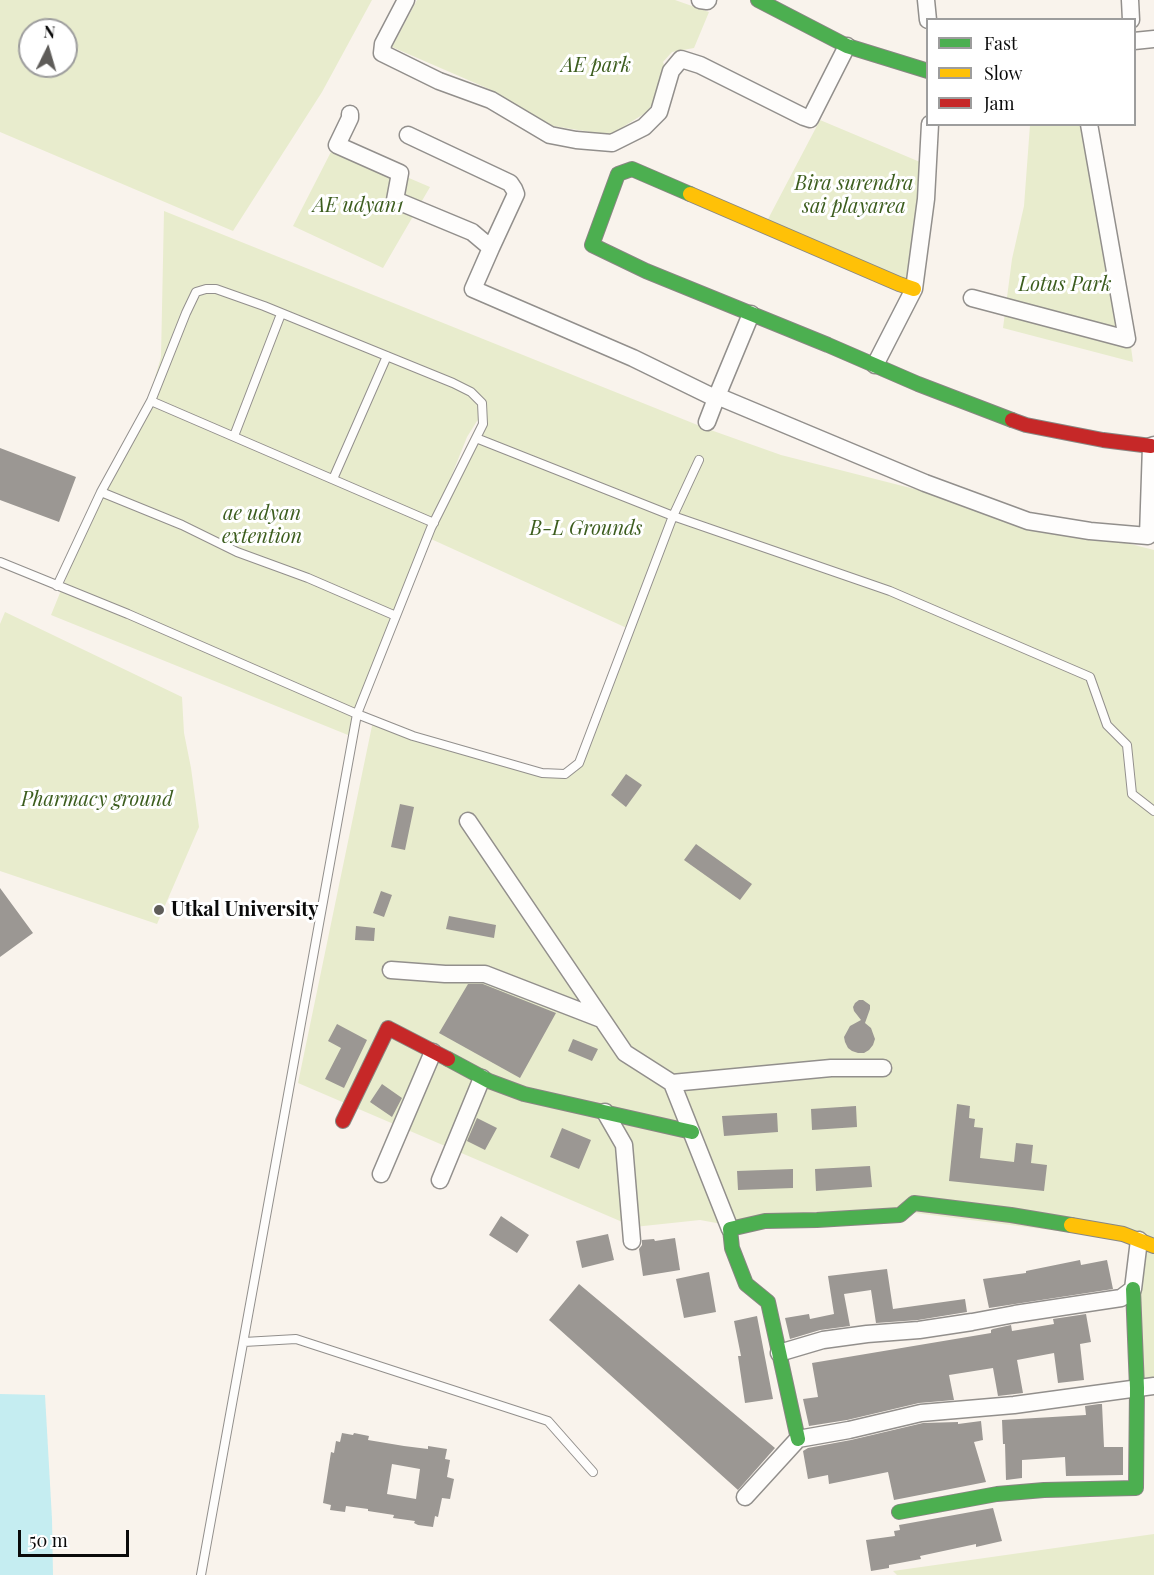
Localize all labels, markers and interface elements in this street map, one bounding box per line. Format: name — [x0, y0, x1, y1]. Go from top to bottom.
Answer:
north arrow — [18, 18, 78, 78]
legend — [926, 18, 1136, 126]
text: N — [43, 21, 56, 43]
text: Fast — [984, 31, 1017, 55]
park label: AE park — [561, 54, 631, 78]
text: Slow — [984, 61, 1022, 85]
text: Jam — [984, 91, 1014, 115]
park label: Bira surendra sai playarea — [795, 172, 913, 219]
park label: AE udyan1 — [313, 194, 403, 218]
park label: Lotus Park — [1018, 273, 1112, 297]
park label: ae udyan extention — [222, 502, 302, 549]
park label: B-L Grounds — [530, 517, 642, 541]
park label: Pharmacy ground — [21, 788, 173, 812]
place label: Utkal University — [171, 898, 319, 922]
marker: Utkal University — [152, 903, 166, 917]
scale bar — [21, 1518, 132, 1556]
text: 50 m — [29, 1528, 68, 1552]

